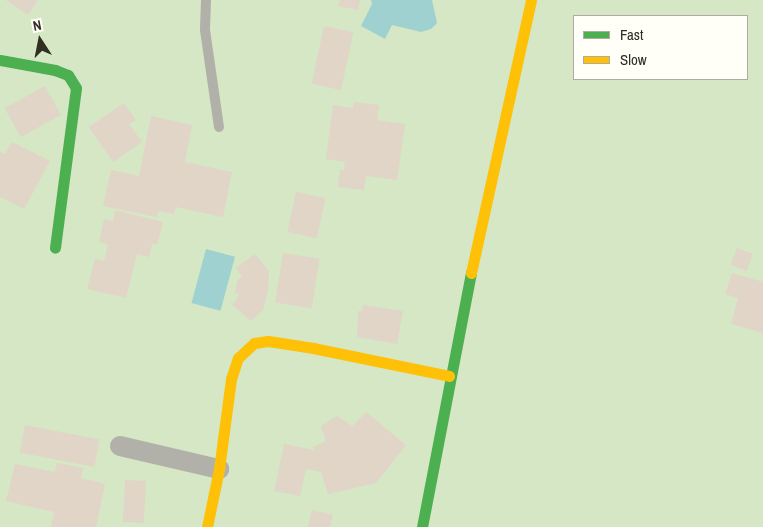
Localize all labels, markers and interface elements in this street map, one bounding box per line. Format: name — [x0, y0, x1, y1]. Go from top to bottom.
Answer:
north arrow — [15, 15, 65, 65]
legend — [573, 15, 748, 80]
text: N — [31, 16, 43, 35]
text: Fast — [620, 24, 643, 45]
text: Slow — [620, 49, 647, 70]

